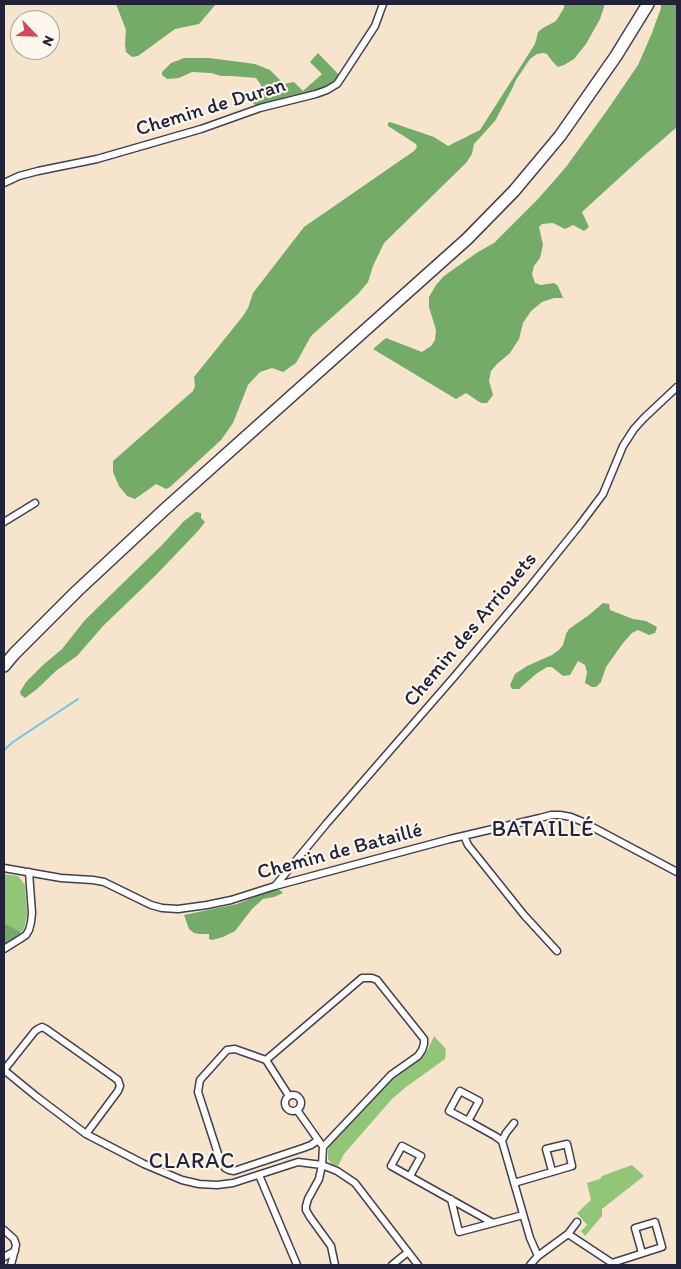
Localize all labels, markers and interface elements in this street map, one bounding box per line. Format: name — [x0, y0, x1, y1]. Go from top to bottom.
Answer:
north arrow — [10, 10, 60, 60]
text: N — [39, 33, 58, 49]
street label: Chemin de Duran — [133, 73, 289, 143]
street label: Chemin des Arriouets — [399, 548, 543, 712]
district label: BATAILLÉ — [489, 817, 597, 843]
street label: Chemin de Bataillé — [255, 818, 425, 886]
district label: CLARAC — [148, 1149, 236, 1175]

